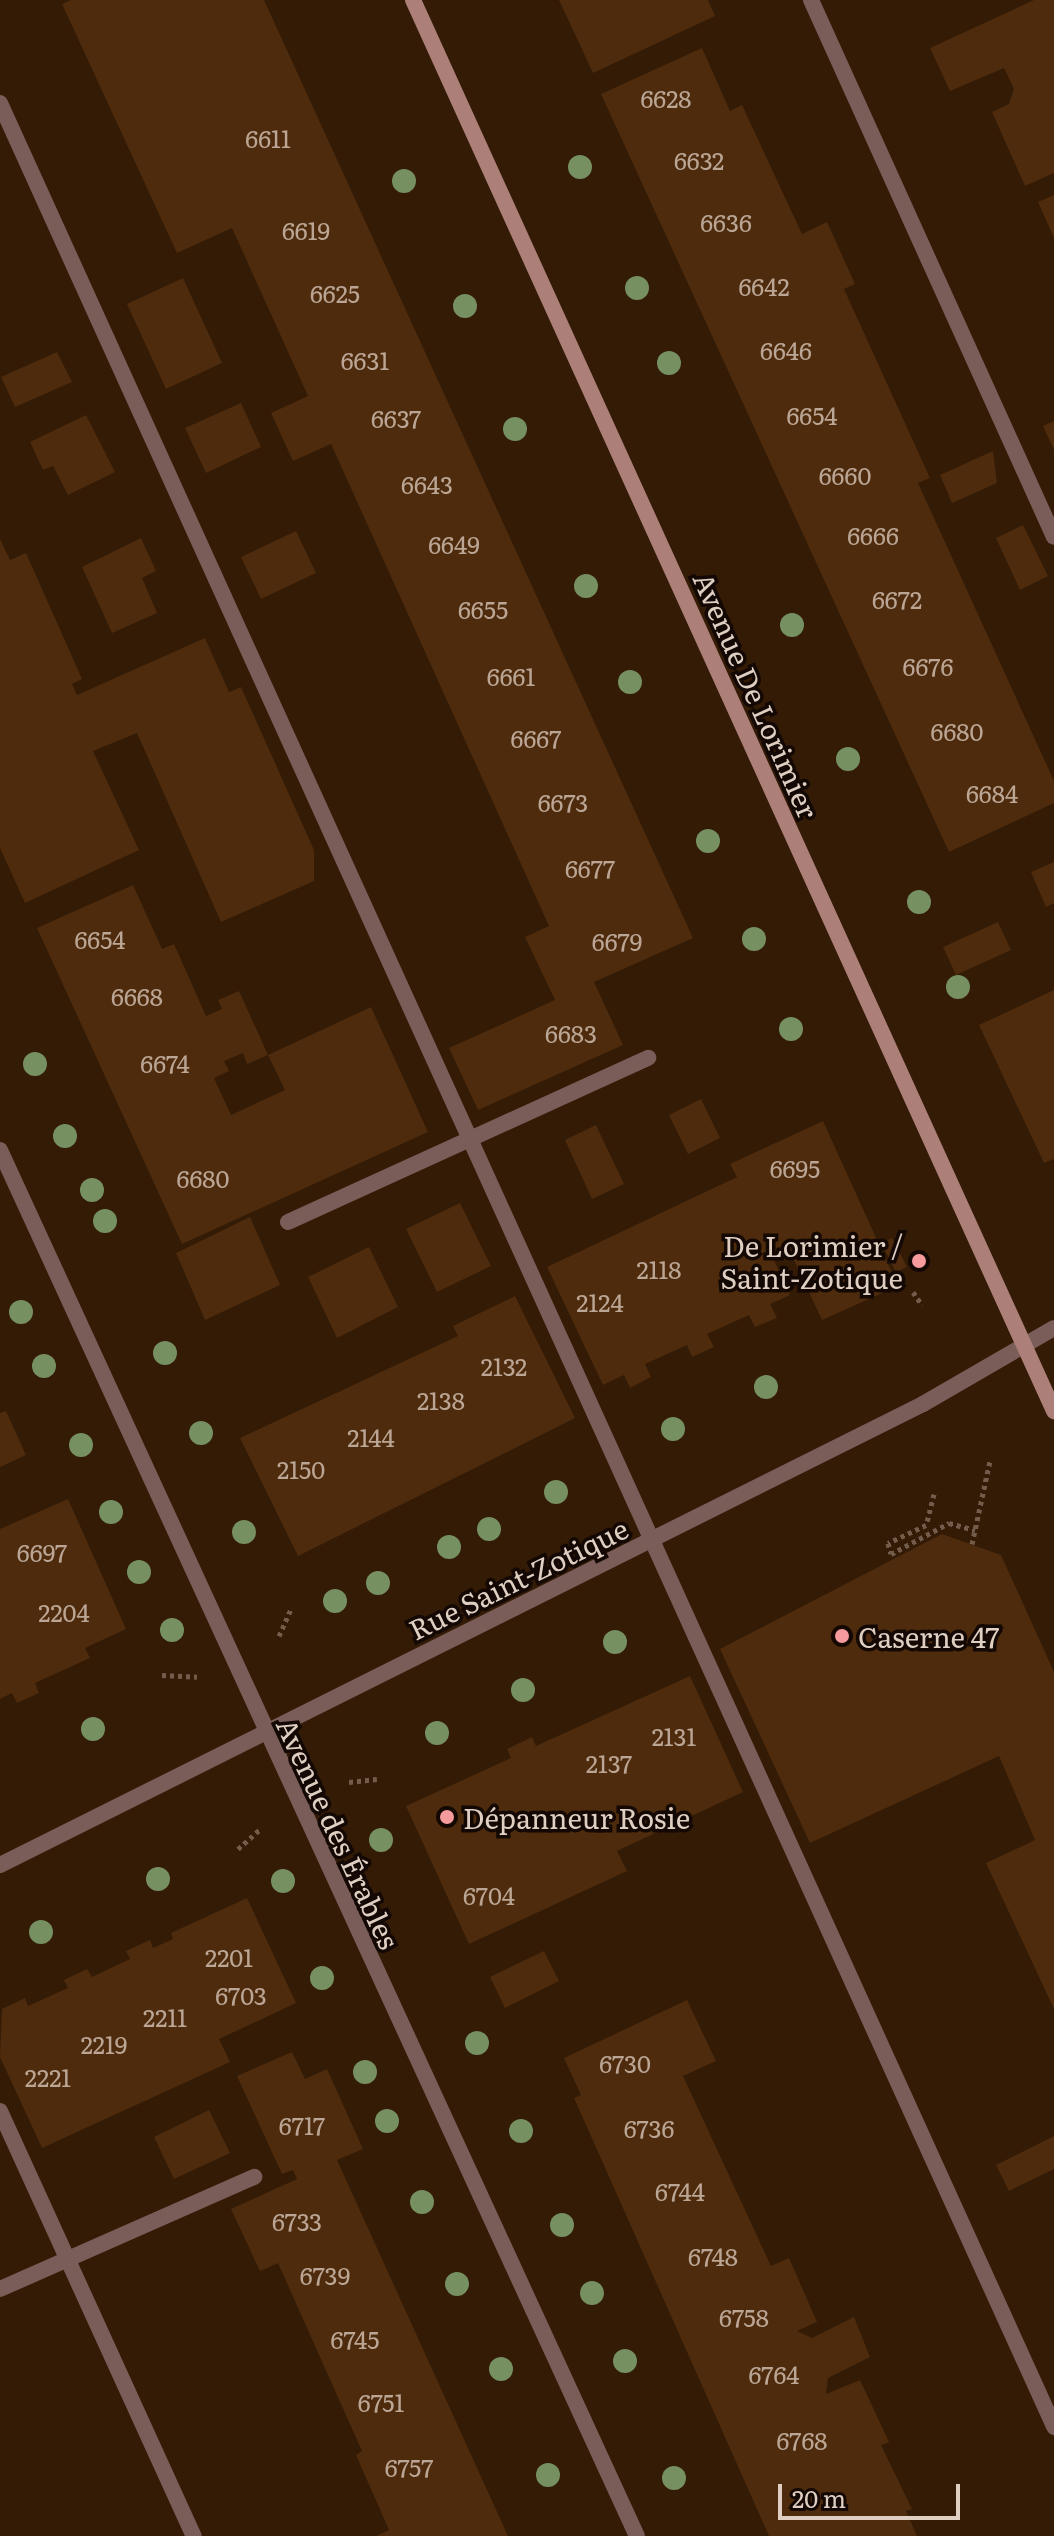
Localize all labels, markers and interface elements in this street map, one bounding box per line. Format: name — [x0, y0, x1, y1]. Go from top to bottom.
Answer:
house number: 6628 — [640, 84, 692, 112]
house number: 6611 — [245, 124, 291, 152]
house number: 6632 — [674, 146, 724, 174]
house number: 6636 — [700, 208, 752, 236]
house number: 6619 — [282, 216, 330, 244]
house number: 6642 — [738, 272, 790, 300]
house number: 6625 — [310, 279, 360, 307]
house number: 6646 — [760, 336, 812, 364]
house number: 6631 — [341, 346, 389, 374]
house number: 6654 — [786, 401, 838, 429]
house number: 6637 — [371, 404, 421, 432]
house number: 6660 — [819, 461, 871, 489]
house number: 6643 — [401, 470, 453, 498]
house number: 6666 — [847, 521, 899, 549]
house number: 6649 — [428, 530, 480, 558]
street label: Avenue De Lorimier — [688, 567, 826, 823]
house number: 6672 — [872, 585, 922, 613]
house number: 6655 — [458, 595, 508, 623]
house number: 6676 — [903, 652, 953, 680]
house number: 6661 — [487, 662, 535, 690]
house number: 6680 — [931, 717, 983, 745]
house number: 6667 — [511, 724, 561, 752]
house number: 6684 — [966, 779, 1018, 807]
house number: 6673 — [538, 788, 588, 816]
house number: 6677 — [565, 854, 615, 882]
house number: 6654 — [74, 925, 126, 953]
house number: 6679 — [592, 927, 642, 955]
house number: 6668 — [111, 982, 163, 1010]
house number: 6683 — [545, 1019, 597, 1047]
house number: 6674 — [140, 1049, 190, 1077]
house number: 6695 — [770, 1154, 820, 1182]
house number: 6680 — [177, 1164, 229, 1192]
place label: De Lorimier / Saint-Zotique — [720, 1228, 903, 1294]
marker: De Lorimier / Saint-Zotique — [910, 1252, 928, 1270]
house number: 2118 — [637, 1255, 681, 1283]
house number: 2124 — [576, 1288, 624, 1316]
house number: 2132 — [481, 1352, 527, 1380]
house number: 2138 — [417, 1386, 465, 1414]
house number: 2144 — [347, 1423, 395, 1451]
house number: 2150 — [277, 1455, 325, 1483]
street label: Rue Saint-Zotique — [403, 1510, 633, 1646]
house number: 6697 — [17, 1538, 67, 1566]
house number: 2204 — [38, 1598, 90, 1626]
place label: Caserne 47 — [858, 1619, 999, 1653]
marker: Caserne 47 — [833, 1627, 851, 1645]
street label: Avenue des Érables — [271, 1712, 407, 1954]
house number: 2131 — [652, 1722, 696, 1750]
house number: 2137 — [586, 1749, 632, 1777]
place label: Dépanneur Rosie — [463, 1800, 690, 1834]
marker: Dépanneur Rosie — [438, 1808, 456, 1826]
house number: 6704 — [463, 1881, 515, 1909]
house number: 2201 — [205, 1943, 253, 1971]
house number: 6703 — [215, 1981, 267, 2009]
house number: 2211 — [143, 2003, 187, 2031]
house number: 2219 — [81, 2030, 127, 2058]
house number: 6730 — [599, 2049, 651, 2077]
house number: 2221 — [25, 2063, 71, 2091]
house number: 6717 — [279, 2111, 325, 2139]
house number: 6736 — [624, 2114, 674, 2142]
house number: 6744 — [655, 2177, 705, 2205]
house number: 6733 — [272, 2207, 322, 2235]
house number: 6748 — [688, 2242, 738, 2270]
house number: 6739 — [300, 2261, 350, 2289]
house number: 6758 — [719, 2303, 769, 2331]
house number: 6745 — [331, 2325, 379, 2353]
house number: 6764 — [748, 2360, 800, 2388]
house number: 6751 — [358, 2388, 404, 2416]
house number: 6768 — [776, 2426, 828, 2454]
house number: 6757 — [385, 2453, 433, 2481]
scale bar — [782, 2468, 964, 2518]
text: 20 m — [792, 2480, 846, 2515]

